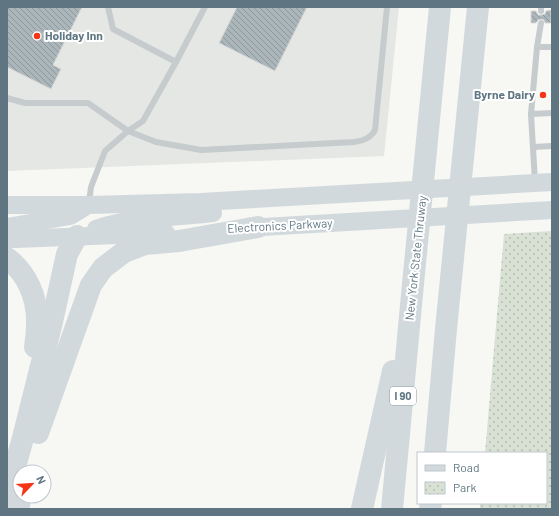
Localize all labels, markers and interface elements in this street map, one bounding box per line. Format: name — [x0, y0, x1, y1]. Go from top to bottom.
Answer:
place label: Holiday Inn — [45, 28, 103, 42]
marker: Holiday Inn — [32, 31, 42, 41]
place label: Byrne Dairy — [474, 87, 535, 101]
marker: Byrne Dairy — [538, 90, 548, 100]
street label: New York State Thruway — [401, 194, 429, 321]
street label: Electronics Parkway — [227, 215, 333, 235]
road number: I 90 — [390, 387, 416, 405]
legend — [417, 452, 547, 504]
text: Road — [453, 460, 480, 474]
north arrow — [12, 464, 52, 504]
text: N — [34, 473, 49, 486]
text: Park — [453, 480, 477, 494]

